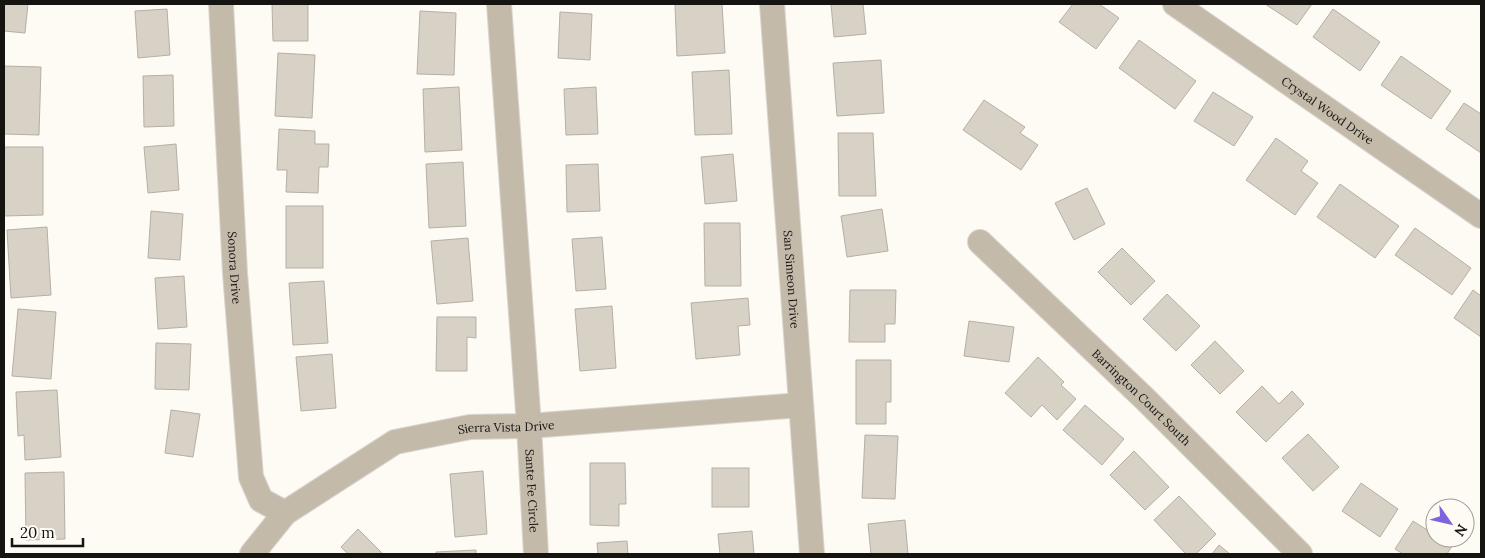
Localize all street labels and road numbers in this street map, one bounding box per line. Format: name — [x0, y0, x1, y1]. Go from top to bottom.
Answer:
street label: Crystal Wood Drive — [1279, 73, 1377, 147]
street label: San Simeon Drive — [781, 230, 803, 329]
street label: Sonora Drive — [225, 231, 245, 305]
street label: Barrington Court South — [1089, 345, 1194, 448]
street label: Sierra Vista Drive — [456, 417, 555, 437]
street label: Sante Fe Circle — [523, 449, 542, 534]

